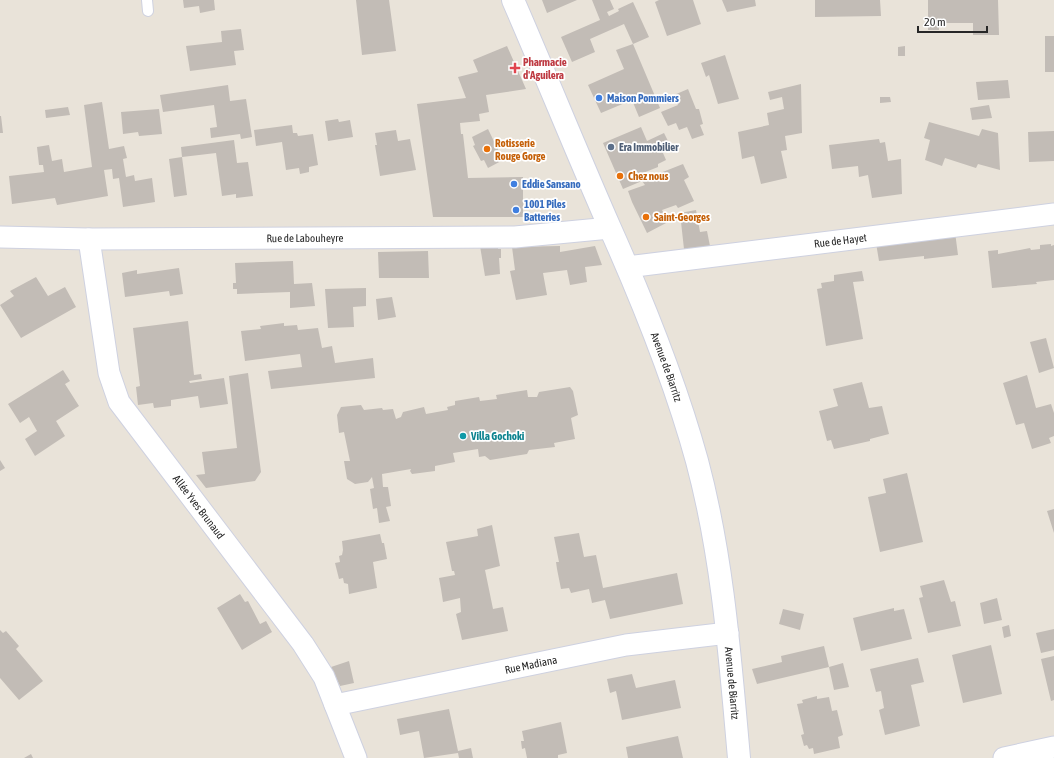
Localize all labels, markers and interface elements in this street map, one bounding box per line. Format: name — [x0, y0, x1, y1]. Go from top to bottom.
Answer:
scale bar — [918, 8, 987, 34]
text: 20 m — [924, 15, 946, 29]
place label: Pharmacie d'Aguilera — [523, 56, 567, 81]
marker: Pharmacie d'Aguilera — [510, 63, 520, 73]
place label: Maison Pommiers — [607, 92, 679, 104]
marker: Maison Pommiers — [594, 93, 604, 103]
place label: Rotisserie Rouge Gorge — [495, 137, 545, 162]
place label: Era Immobilier — [619, 141, 679, 153]
marker: Era Immobilier — [606, 142, 616, 152]
marker: Rotisserie Rouge Gorge — [482, 144, 492, 154]
place label: Chez nous — [628, 170, 669, 182]
marker: Chez nous — [615, 171, 625, 181]
place label: Eddie Sansano — [522, 178, 581, 190]
marker: Eddie Sansano — [509, 179, 519, 189]
place label: 1001 Piles Batteries — [524, 198, 566, 223]
marker: 1001 Piles Batteries — [511, 205, 521, 215]
place label: Saint-Georges — [654, 211, 710, 223]
marker: Saint-Georges — [641, 212, 651, 222]
street label: Rue de Hayet — [813, 231, 868, 250]
street label: Rue de Labouheyre — [266, 232, 344, 244]
street label: Avenue de Biarritz — [649, 331, 685, 403]
place label: Villa Gochoki — [470, 430, 525, 442]
marker: Villa Gochoki — [458, 431, 468, 441]
street label: Allée Yves Brunaud — [171, 473, 227, 541]
street label: Avenue de Biarritz — [723, 646, 742, 720]
street label: Rue Madiana — [504, 653, 558, 676]

